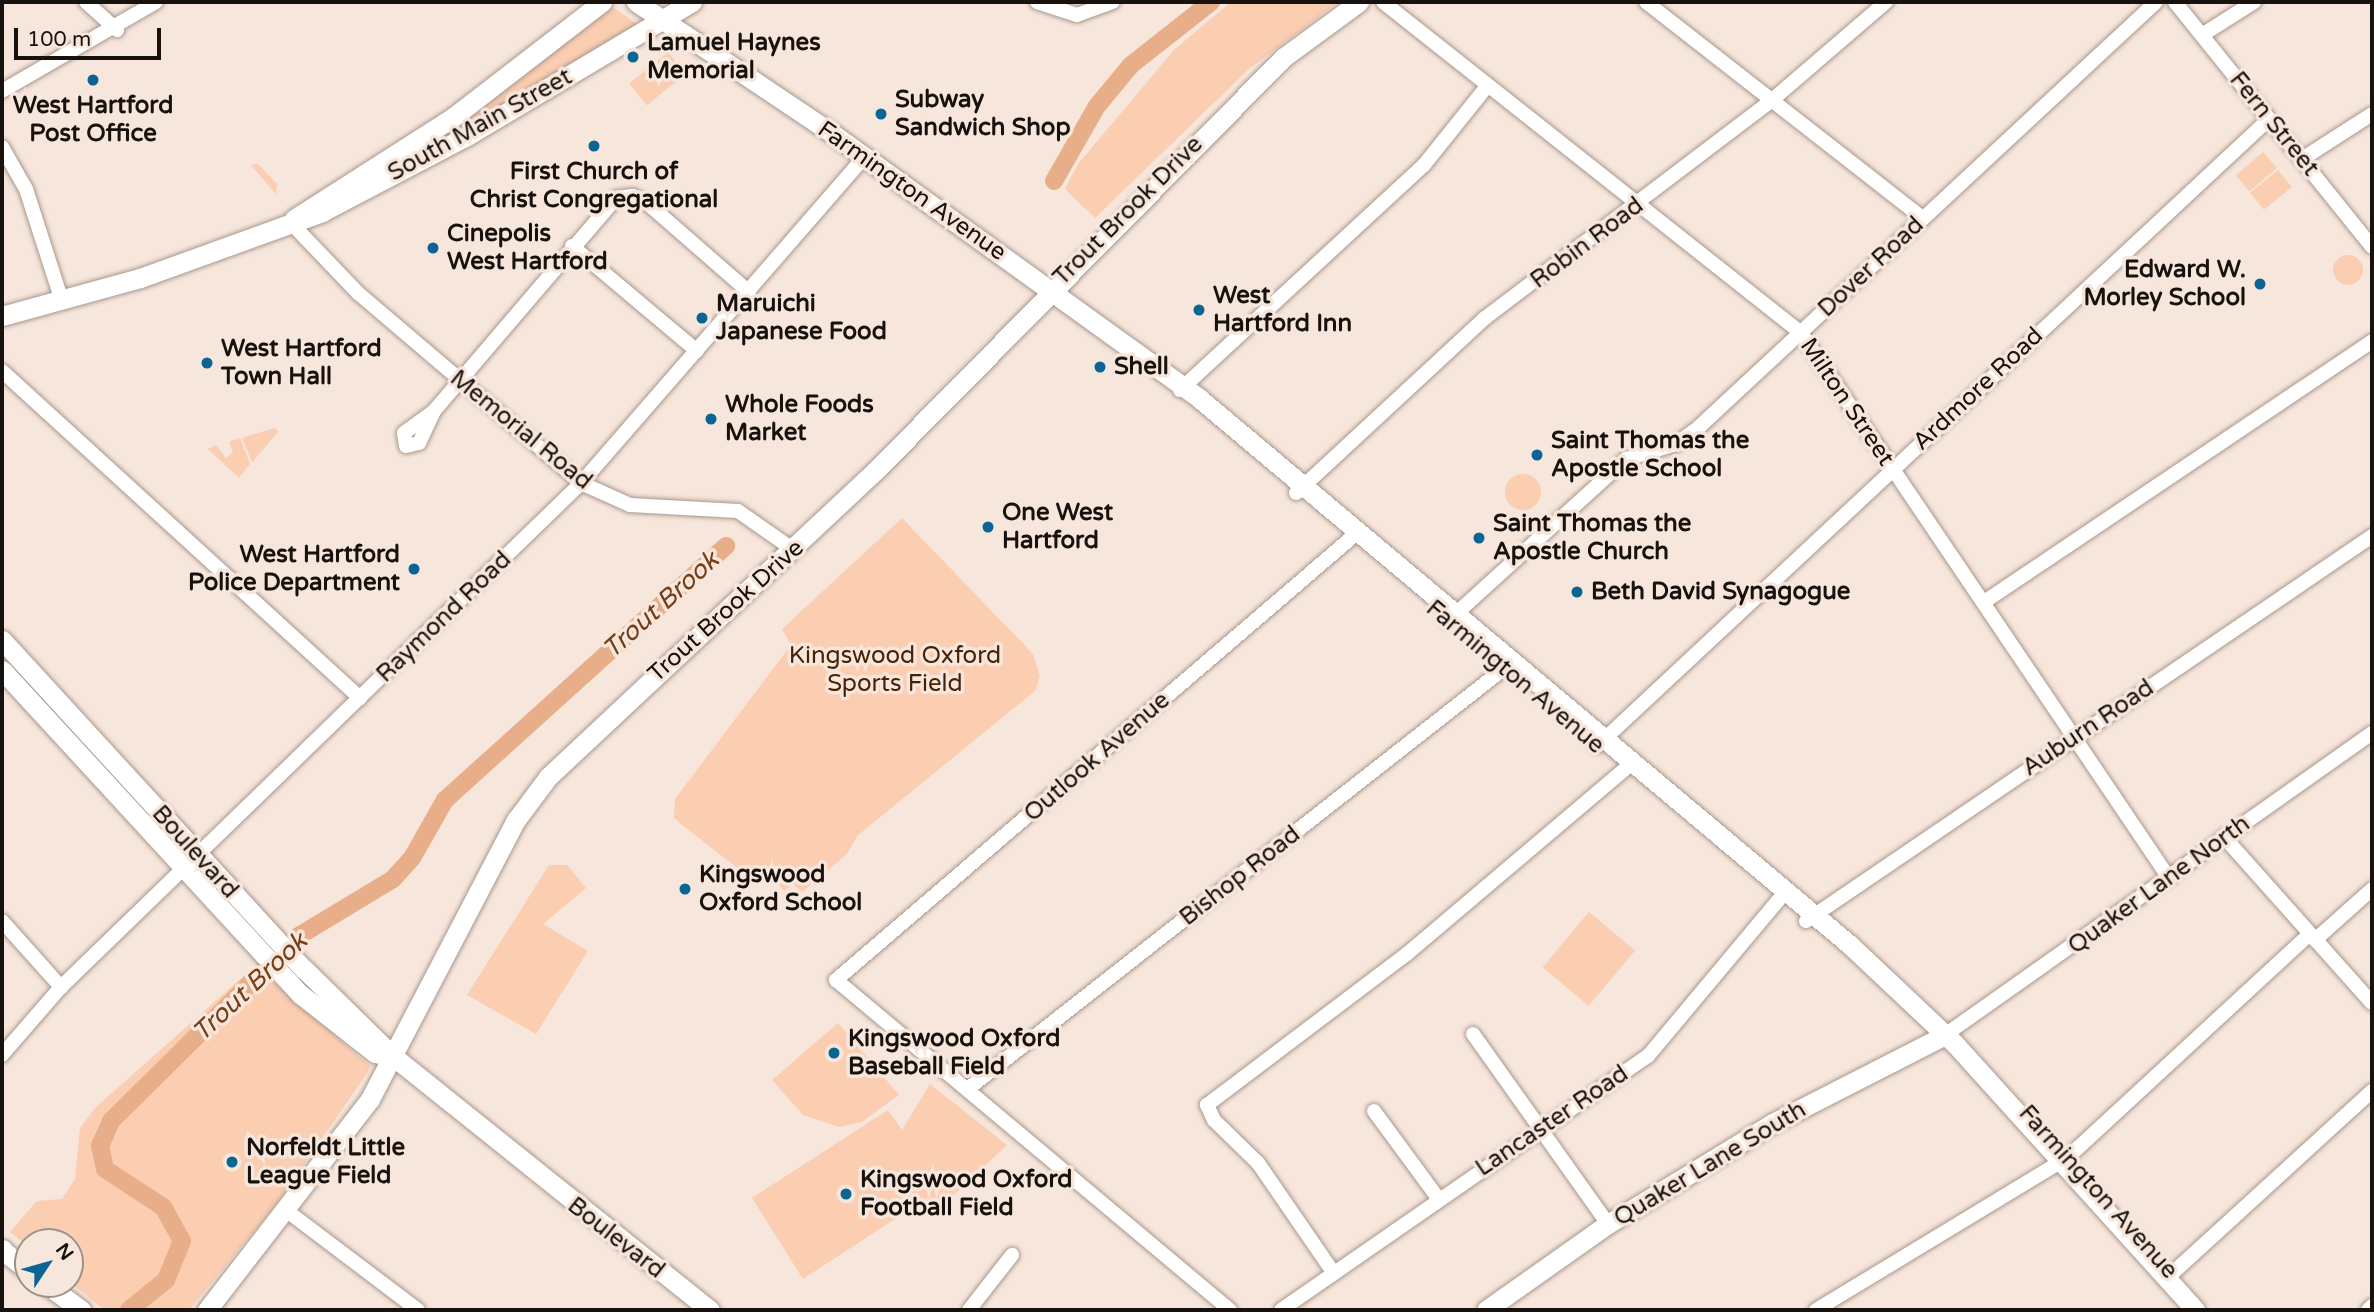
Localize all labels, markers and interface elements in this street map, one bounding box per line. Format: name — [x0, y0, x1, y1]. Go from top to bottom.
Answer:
scale bar — [18, 14, 164, 58]
text: 100 m — [27, 27, 91, 52]
place label: Lamuel Haynes Memorial — [647, 29, 821, 85]
marker: Lamuel Haynes Memorial — [625, 49, 641, 65]
street label: South Main Street — [383, 62, 577, 188]
street label: Fern Street — [2223, 66, 2325, 182]
marker: West Hartford Post Office — [85, 72, 101, 88]
place label: Subway Sandwich Shop — [895, 86, 1071, 142]
place label: West Hartford Post Office — [13, 92, 173, 148]
marker: Subway Sandwich Shop — [873, 106, 889, 122]
street label: Farmington Avenue — [812, 115, 1012, 267]
street label: Trout Brook Drive — [1047, 130, 1209, 292]
marker: First Church of Christ Congregational — [586, 138, 602, 154]
place label: First Church of Christ Congregational — [470, 158, 718, 214]
street label: Robin Road — [1525, 191, 1649, 295]
street label: Dover Road — [1812, 211, 1930, 323]
place label: Cinepolis West Hartford — [447, 220, 608, 276]
marker: Cinepolis West Hartford — [425, 240, 441, 256]
place label: Edward W. Morley School — [2083, 256, 2246, 312]
marker: Edward W. Morley School — [2252, 276, 2268, 292]
place label: West Hartford Inn — [1213, 282, 1352, 338]
place label: Maruichi Japanese Food — [716, 290, 887, 346]
marker: West Hartford Inn — [1191, 302, 1207, 318]
marker: Maruichi Japanese Food — [694, 310, 710, 326]
street label: Ardmore Road — [1907, 321, 2049, 457]
street label: Milton Street — [1794, 333, 1900, 471]
place label: West Hartford Town Hall — [221, 335, 382, 391]
place label: Shell — [1114, 353, 1169, 381]
marker: West Hartford Town Hall — [199, 355, 215, 371]
marker: Shell — [1092, 359, 1108, 375]
street label: Memorial Road — [444, 364, 598, 496]
place label: Whole Foods Market — [725, 391, 874, 447]
marker: Whole Foods Market — [703, 411, 719, 427]
place label: Saint Thomas the Apostle School — [1551, 427, 1749, 483]
marker: Saint Thomas the Apostle School — [1529, 447, 1545, 463]
place label: One West Hartford — [1002, 499, 1113, 555]
place label: Saint Thomas the Apostle Church — [1493, 510, 1691, 566]
marker: One West Hartford — [980, 519, 996, 535]
marker: Saint Thomas the Apostle Church — [1471, 530, 1487, 546]
street label: Trout Brook Drive — [642, 534, 810, 688]
place label: West Hartford Police Department — [188, 541, 400, 597]
street label: Raymond Road — [371, 545, 517, 689]
water label: Trout Brook — [597, 545, 725, 665]
marker: West Hartford Police Department — [406, 561, 422, 577]
place label: Beth David Synagogue — [1591, 578, 1850, 606]
marker: Beth David Synagogue — [1569, 584, 1585, 600]
street label: Farmington Avenue — [1420, 594, 1610, 760]
park label: Kingswood Oxford Sports Field — [789, 642, 1001, 698]
street label: Auburn Road — [2017, 673, 2159, 783]
street label: Outlook Avenue — [1018, 686, 1176, 828]
street label: Boulevard — [146, 800, 244, 904]
street label: Quaker Lane North — [2063, 809, 2255, 961]
street label: Bishop Road — [1174, 820, 1306, 932]
place label: Kingswood Oxford School — [699, 861, 862, 917]
marker: Kingswood Oxford School — [677, 881, 693, 897]
water label: Trout Brook — [186, 926, 314, 1048]
place label: Kingswood Oxford Baseball Field — [848, 1025, 1060, 1081]
marker: Kingswood Oxford Baseball Field — [826, 1045, 842, 1061]
street label: Lancaster Road — [1470, 1059, 1634, 1183]
street label: Quaker Lane South — [1609, 1095, 1811, 1233]
street label: Farmington Avenue — [2013, 1099, 2183, 1285]
place label: Norfeldt Little League Field — [246, 1134, 405, 1190]
marker: Norfeldt Little League Field — [224, 1154, 240, 1170]
place label: Kingswood Oxford Football Field — [860, 1166, 1072, 1222]
marker: Kingswood Oxford Football Field — [838, 1186, 854, 1202]
street label: Boulevard — [562, 1191, 670, 1285]
north arrow — [14, 1228, 84, 1298]
text: N — [51, 1239, 78, 1264]

